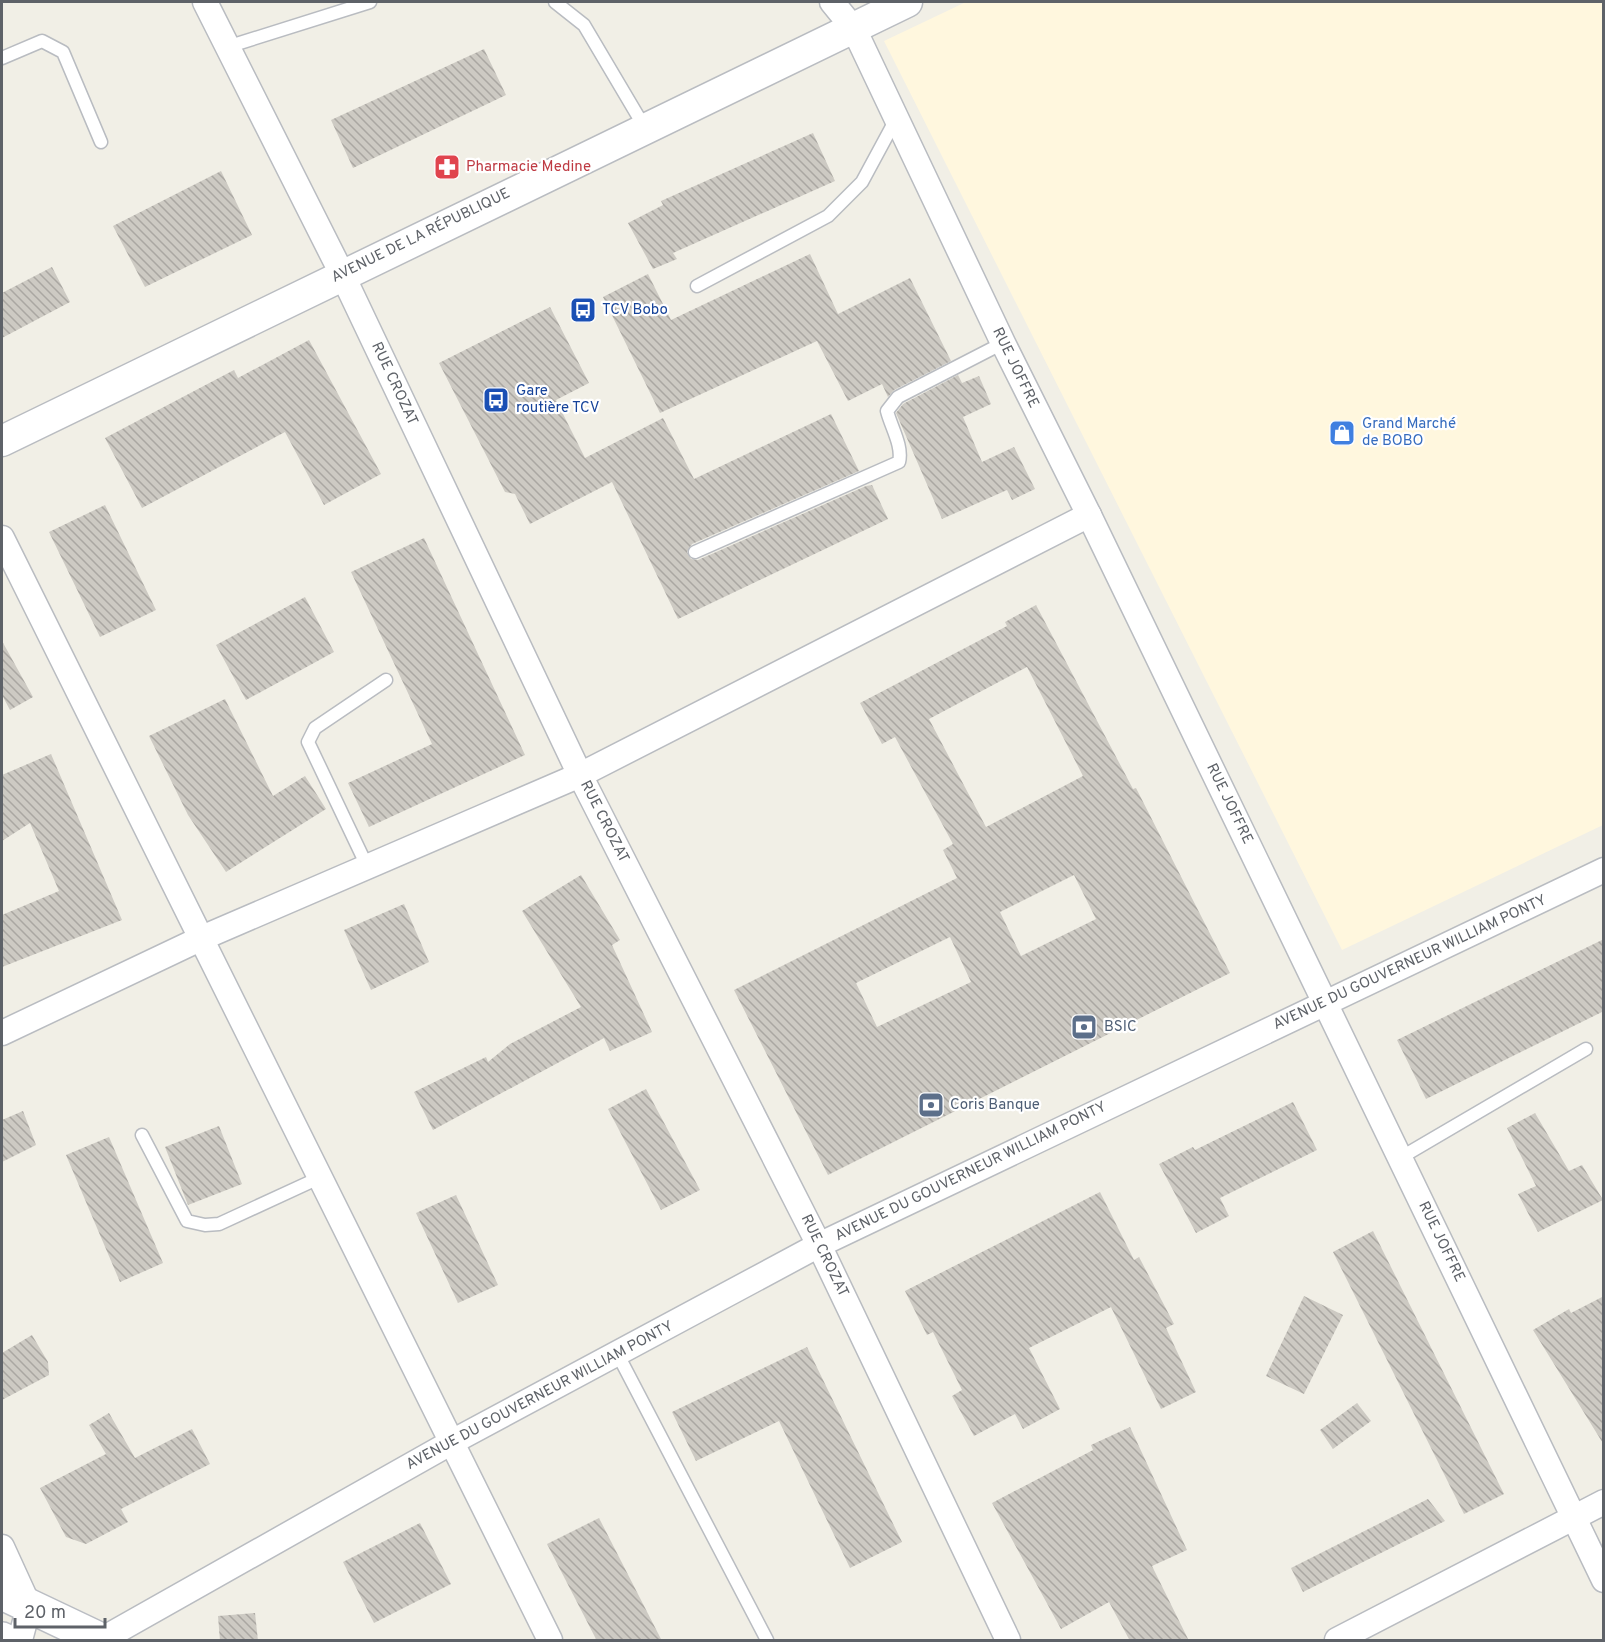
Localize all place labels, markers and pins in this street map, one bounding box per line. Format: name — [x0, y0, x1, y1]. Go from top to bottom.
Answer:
pharmacy icon: Pharmacie Medine — [432, 152, 462, 182]
place label: Pharmacie Medine — [466, 158, 591, 177]
bus stop icon: TCV Bobo — [568, 295, 598, 325]
place label: TCV Bobo — [602, 301, 668, 320]
place label: Gare routière TCV — [516, 382, 600, 418]
bus stop icon: Gare routière TCV — [481, 385, 511, 415]
place label: Grand Marché de BOBO — [1362, 415, 1456, 451]
shop icon: Grand Marché de BOBO — [1327, 418, 1357, 448]
bank icon: BSIC — [1069, 1012, 1099, 1042]
place label: BSIC — [1104, 1018, 1137, 1037]
bank icon: Coris Banque — [916, 1090, 946, 1120]
place label: Coris Banque — [950, 1096, 1040, 1115]

